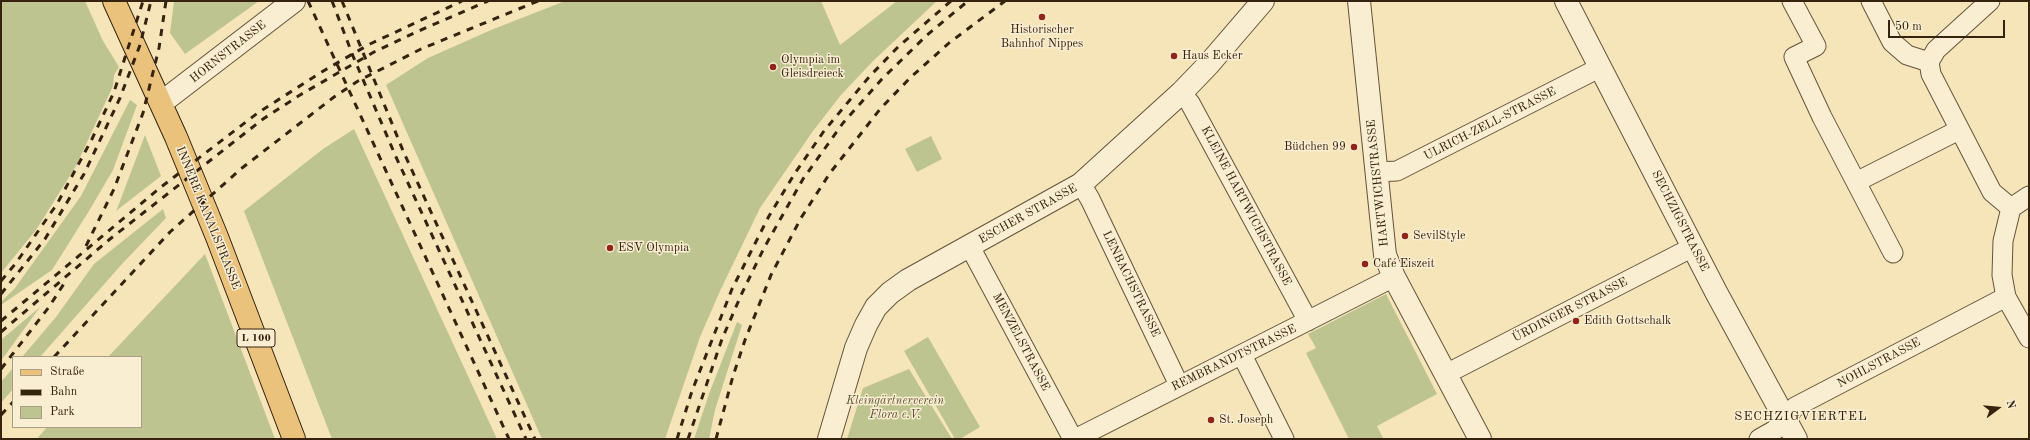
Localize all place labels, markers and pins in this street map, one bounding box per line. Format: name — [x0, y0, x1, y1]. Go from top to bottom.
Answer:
marker: Historischer Bahnhof Nippes — [1037, 12, 1047, 22]
place label: Historischer Bahnhof Nippes — [1001, 23, 1083, 51]
place label: Haus Ecker — [1182, 49, 1243, 63]
marker: Haus Ecker — [1169, 51, 1179, 61]
place label: Olympia im Gleisdreieck — [781, 53, 844, 81]
marker: Olympia im Gleisdreieck — [768, 62, 778, 72]
place label: Büdchen 99 — [1284, 140, 1346, 154]
marker: Büdchen 99 — [1349, 142, 1359, 152]
place label: SevilStyle — [1413, 229, 1466, 243]
marker: SevilStyle — [1400, 231, 1410, 241]
place label: ESV Olympia — [618, 241, 689, 255]
marker: ESV Olympia — [605, 243, 615, 253]
place label: Café Eiszeit — [1373, 257, 1435, 271]
marker: Café Eiszeit — [1360, 259, 1370, 269]
place label: Edith Gottschalk — [1584, 314, 1671, 328]
marker: Edith Gottschalk — [1571, 316, 1581, 326]
place label: St. Joseph — [1219, 413, 1273, 427]
marker: St. Joseph — [1206, 415, 1216, 425]

